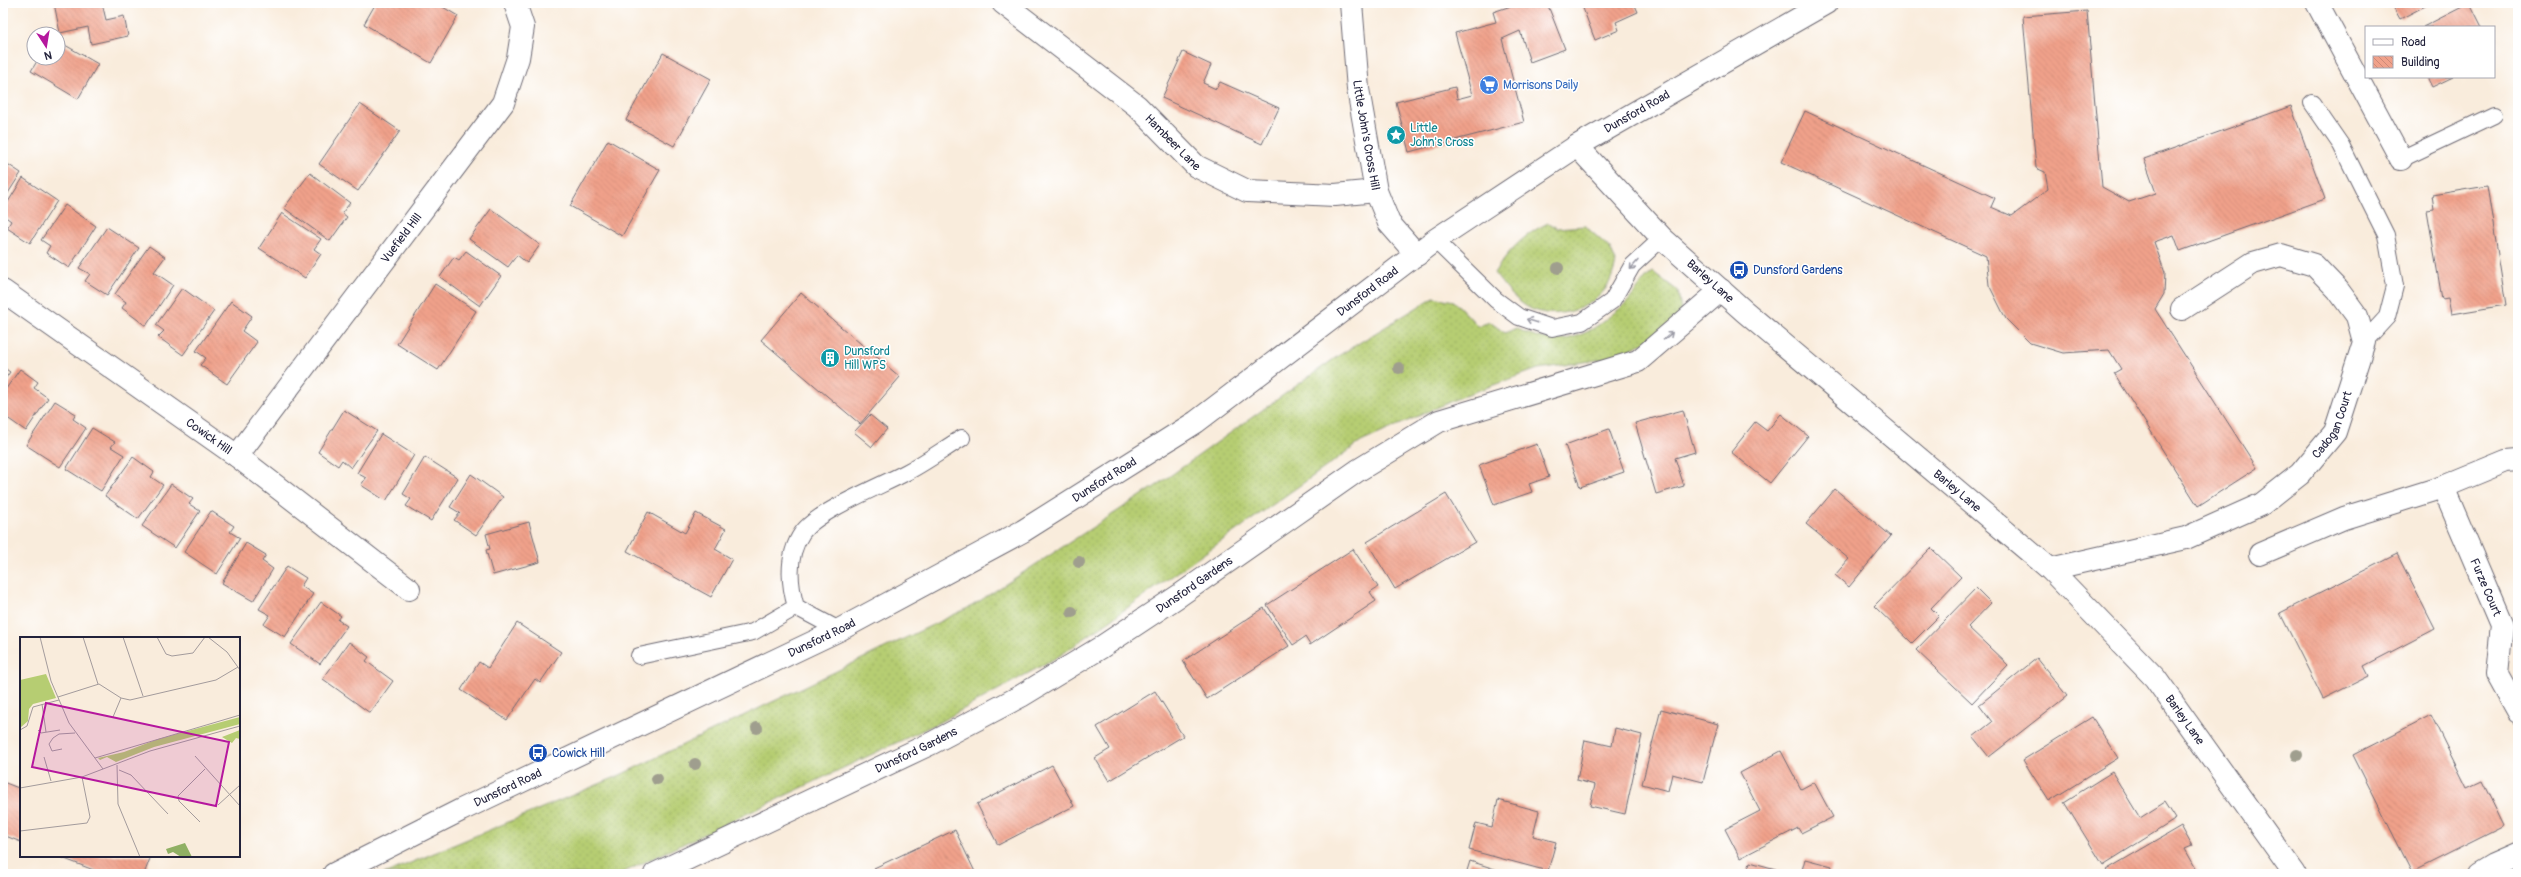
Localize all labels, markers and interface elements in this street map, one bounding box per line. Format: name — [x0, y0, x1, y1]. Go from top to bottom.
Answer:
north arrow — [26, 26, 66, 66]
legend — [2365, 26, 2495, 78]
text: Road — [2401, 35, 2426, 50]
text: N — [42, 48, 53, 63]
text: Building — [2401, 55, 2440, 70]
supermarket icon: Morrisons Daily — [1478, 74, 1500, 96]
place label: Morrisons Daily — [1503, 78, 1578, 93]
street label: Little John's Cross Hill — [1349, 79, 1383, 192]
street label: Dunsford Road — [1602, 87, 1673, 137]
street label: Hambeer Lane — [1141, 111, 1202, 175]
place label: Little John's Cross — [1410, 121, 1474, 150]
place icon: Little John's Cross — [1385, 124, 1407, 146]
street label: Vuefield Hill — [378, 210, 426, 266]
street label: Barley Lane — [1683, 257, 1737, 306]
bus stop icon: Dunsford Gardens — [1728, 259, 1750, 281]
one-way arrow — [1630, 260, 1639, 270]
street label: Dunsford Road — [1334, 263, 1402, 320]
place label: Dunsford Gardens — [1753, 263, 1843, 278]
one-way arrow — [1526, 317, 1539, 324]
one-way arrow — [1662, 331, 1673, 340]
place label: Dunsford Hill WPS — [844, 344, 890, 373]
building icon: Dunsford Hill WPS — [819, 347, 841, 369]
street label: Cadogan Court — [2309, 389, 2356, 462]
street label: Cowick Hill — [183, 415, 235, 458]
street label: Dunsford Road — [1070, 454, 1140, 506]
street label: Barley Lane — [1930, 467, 1984, 516]
street label: Dunsford Gardens — [1153, 553, 1236, 617]
street label: Furze Court — [2466, 556, 2504, 619]
street label: Dunsford Road — [786, 615, 859, 661]
inset map — [20, 637, 240, 857]
street label: Barley Lane — [2162, 692, 2207, 748]
street label: Dunsford Gardens — [873, 724, 961, 777]
bus stop icon: Cowick Hill — [527, 742, 549, 764]
place label: Cowick Hill — [552, 746, 605, 761]
street label: Dunsford Road — [472, 766, 544, 811]

